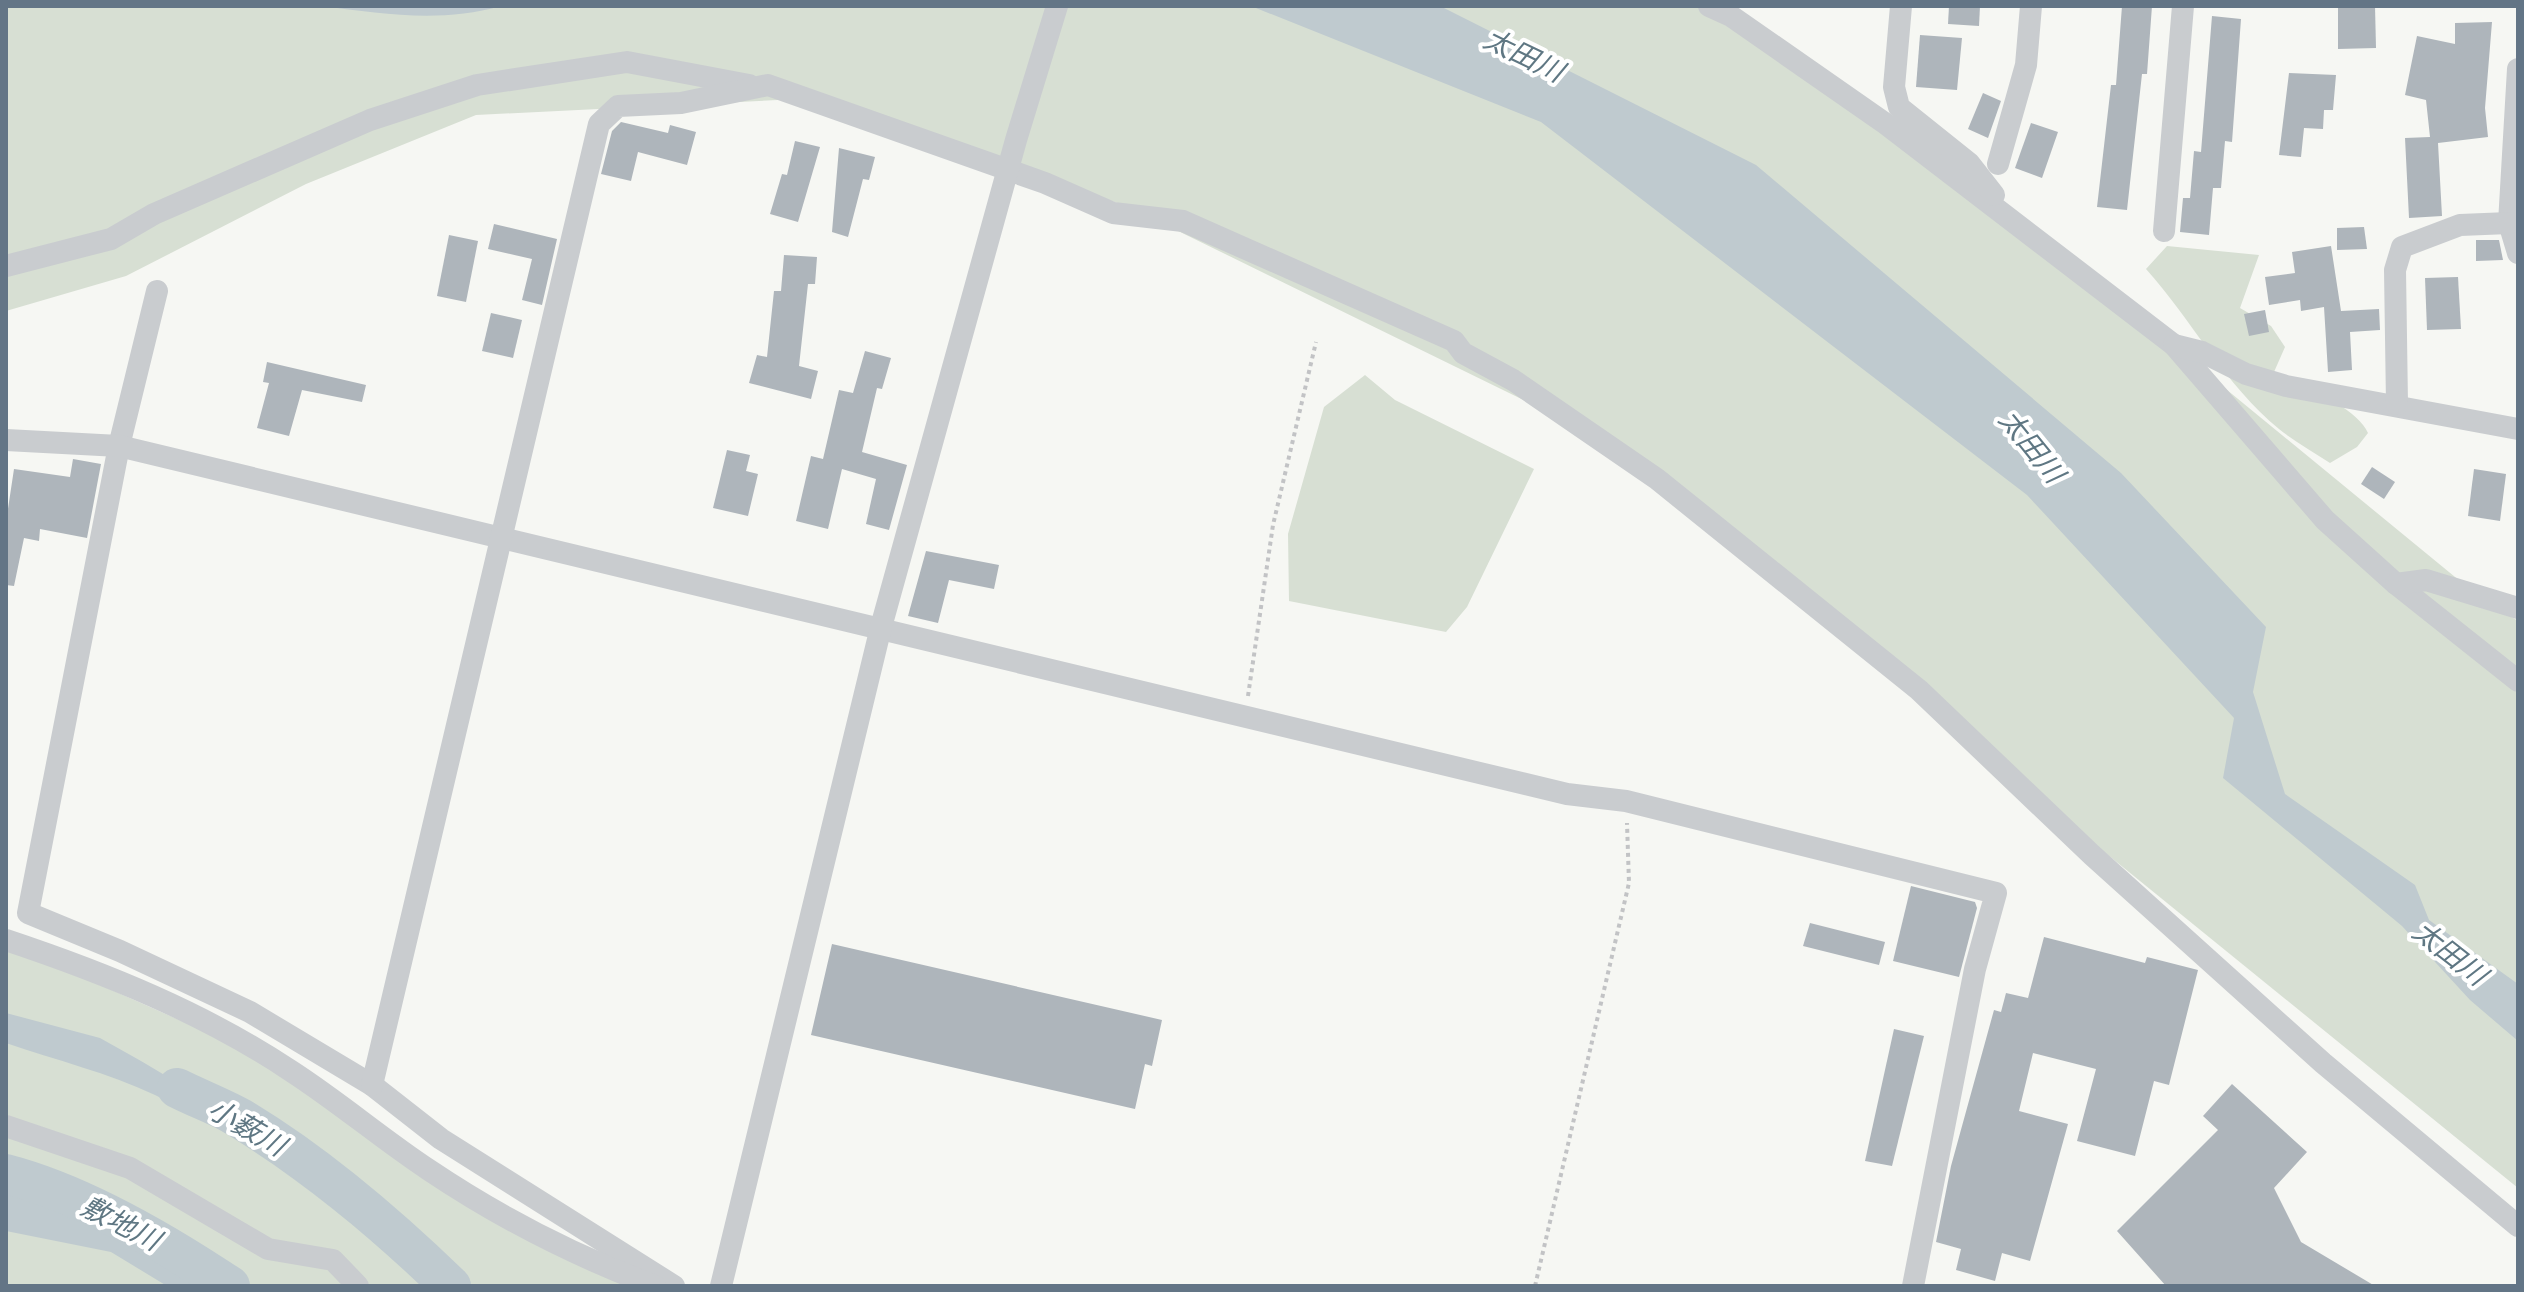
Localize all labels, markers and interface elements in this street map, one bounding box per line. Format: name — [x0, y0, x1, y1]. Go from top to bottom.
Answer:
water label: 太田川 — [1478, 22, 1571, 91]
water label: 太田川 — [1992, 403, 2073, 492]
water label: 太田川 — [2406, 915, 2495, 995]
water label: 小薮川 — [202, 1092, 294, 1165]
water label: 敷地川 — [75, 1190, 168, 1259]

